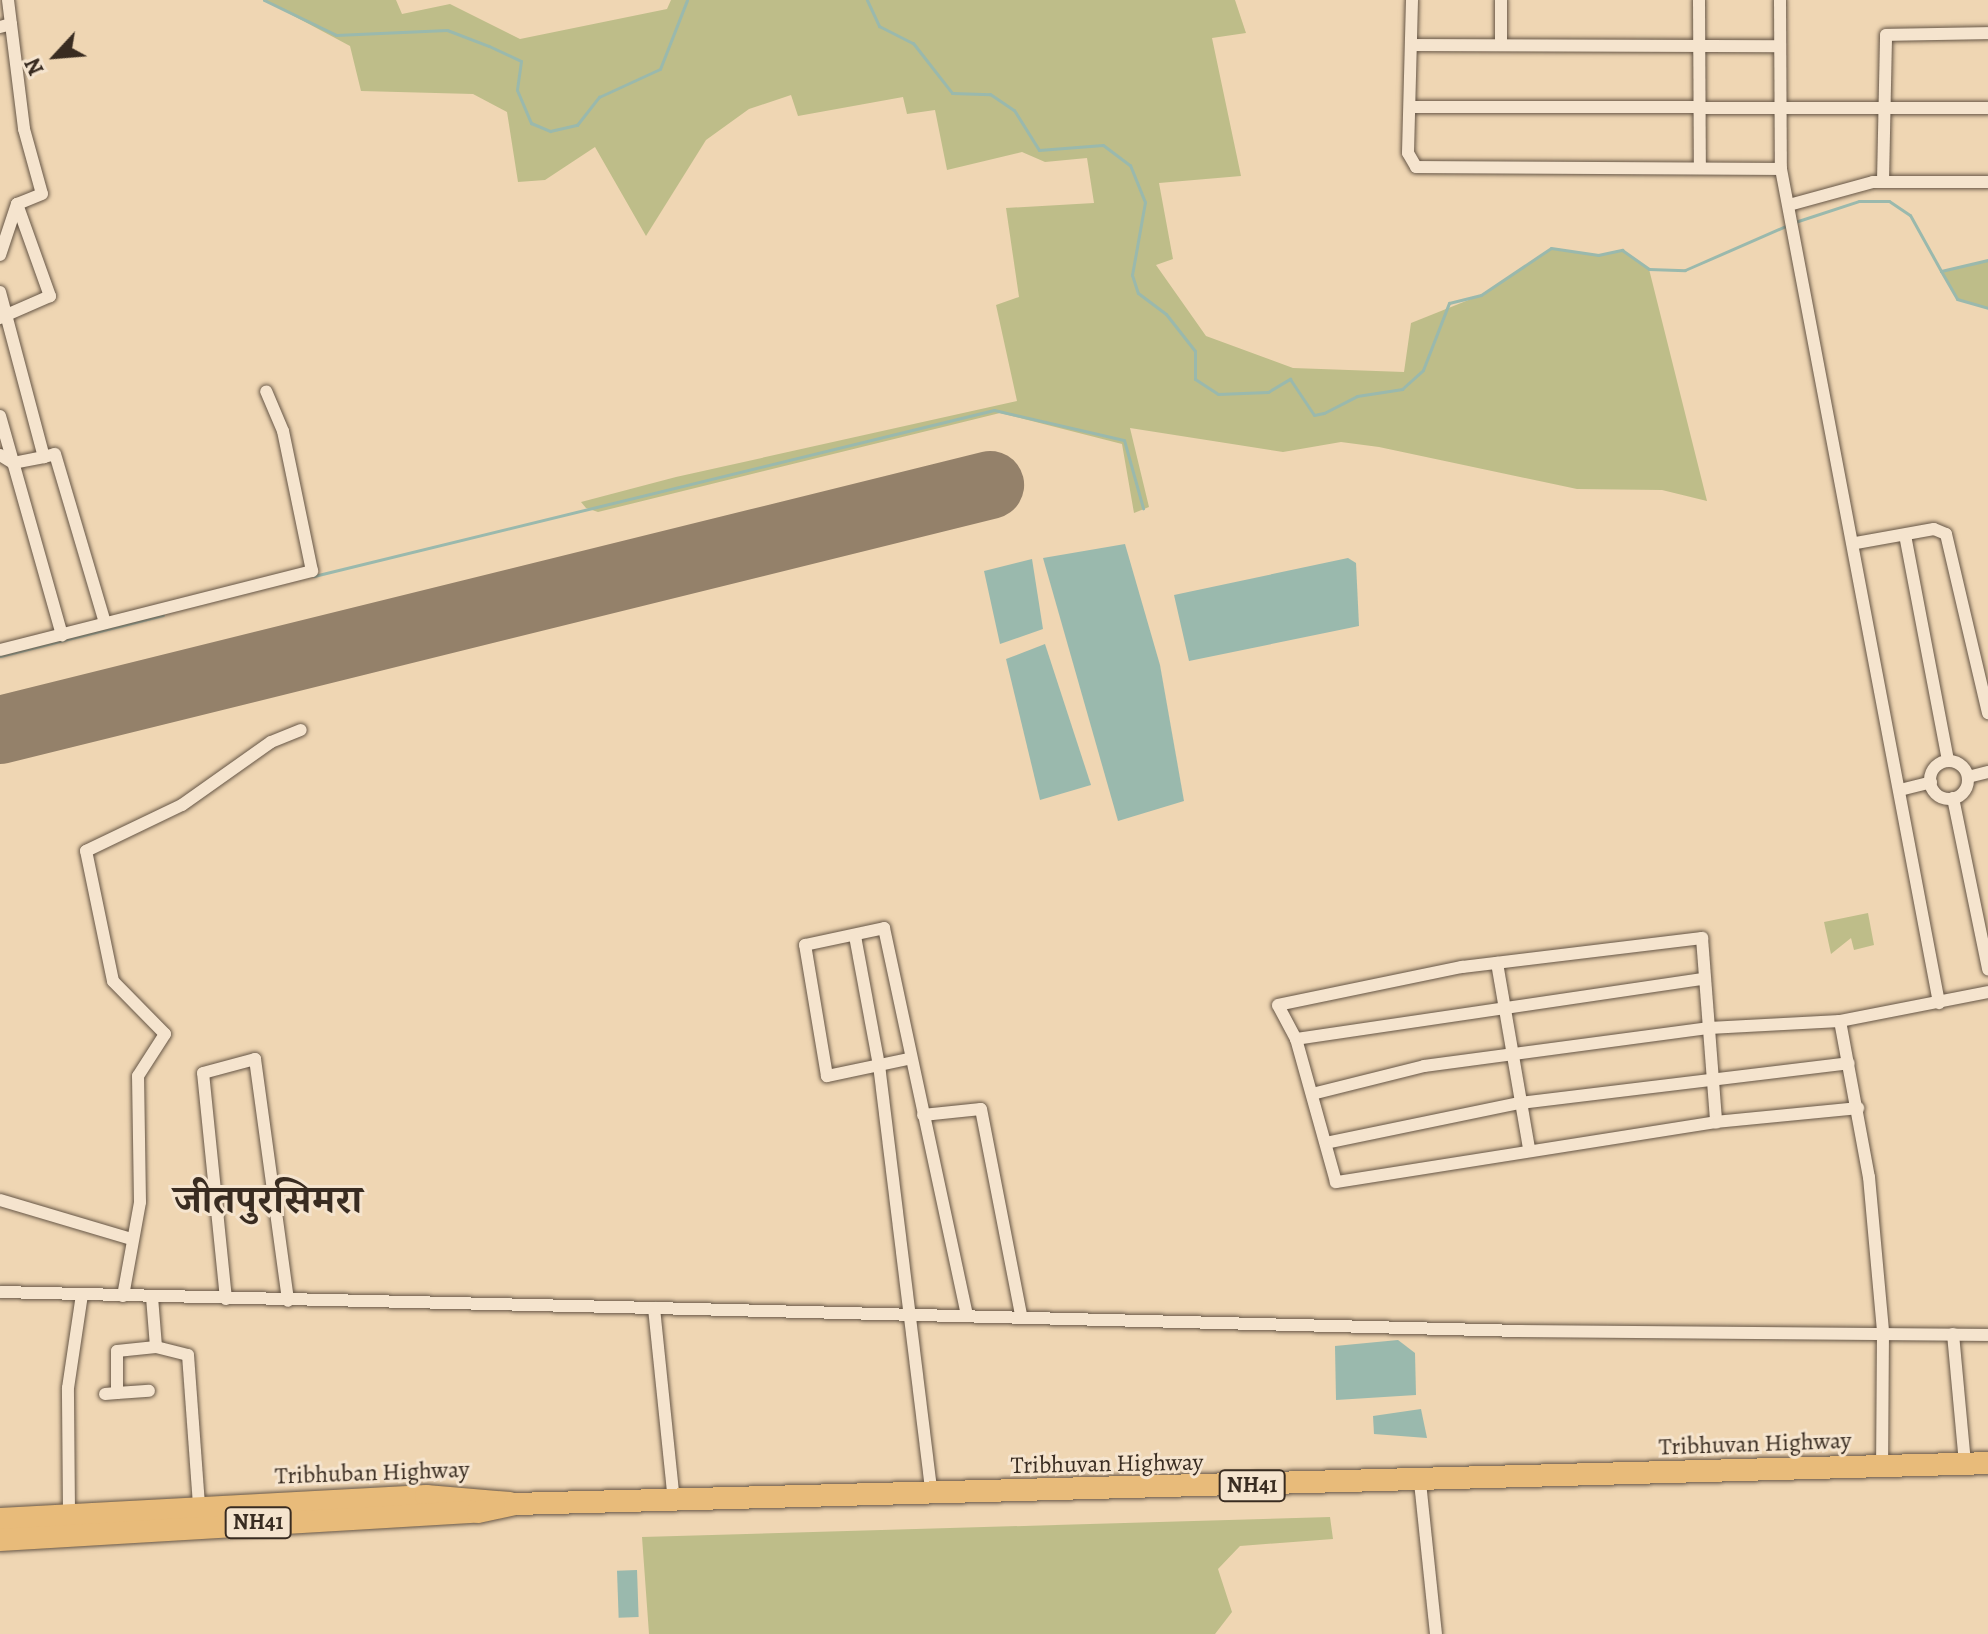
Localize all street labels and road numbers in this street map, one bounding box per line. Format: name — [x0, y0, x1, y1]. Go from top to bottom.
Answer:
street label: Tribhuvan Highway — [1658, 1426, 1852, 1462]
street label: Tribhuvan Highway — [1010, 1448, 1204, 1480]
street label: Tribhuban Highway — [274, 1455, 470, 1491]
road number: NH41 — [1218, 1468, 1286, 1504]
road number: NH41 — [224, 1505, 292, 1541]

